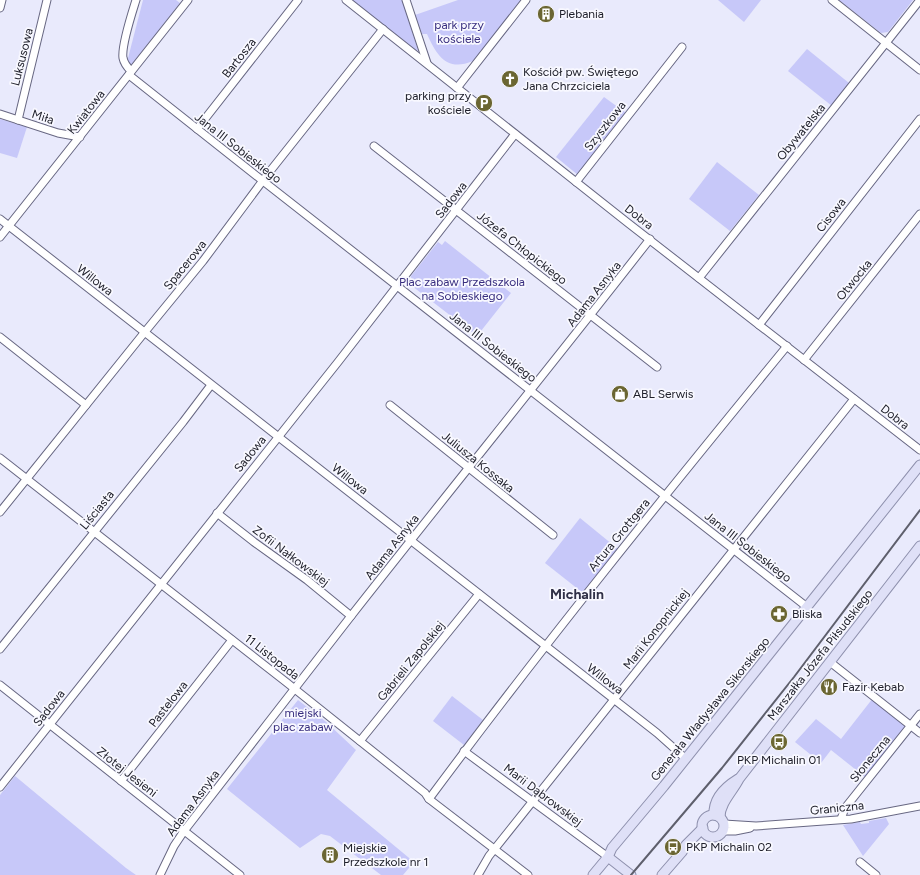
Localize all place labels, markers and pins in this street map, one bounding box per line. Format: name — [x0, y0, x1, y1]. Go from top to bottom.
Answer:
building icon: Plebania — [536, 4, 556, 24]
place label: Plebania — [559, 7, 604, 21]
place label: Kościół pw. Świętego Jana Chrzciciela — [523, 65, 638, 93]
church icon: Kościół pw. Świętego Jana Chrzciciela — [500, 69, 520, 89]
place label: parking przy kościele — [405, 89, 472, 117]
parking icon: parking przy kościele — [474, 93, 494, 113]
shop icon: ABL Serwis — [610, 384, 630, 404]
place label: ABL Serwis — [633, 387, 694, 401]
pharmacy icon: Bliska — [769, 604, 789, 624]
place label: Bliska — [792, 607, 822, 621]
restaurant icon: Fazir Kebab — [819, 677, 839, 697]
place label: Fazir Kebab — [842, 680, 904, 694]
bus stop icon: PKP Michalin 01 — [769, 732, 789, 752]
place label: PKP Michalin 01 — [737, 753, 821, 767]
bus stop icon: PKP Michalin 02 — [663, 837, 683, 857]
place label: PKP Michalin 02 — [686, 840, 772, 854]
place label: Miejskie Przedszkole nr 1 — [343, 841, 428, 869]
building icon: Miejskie Przedszkole nr 1 — [320, 845, 340, 865]

